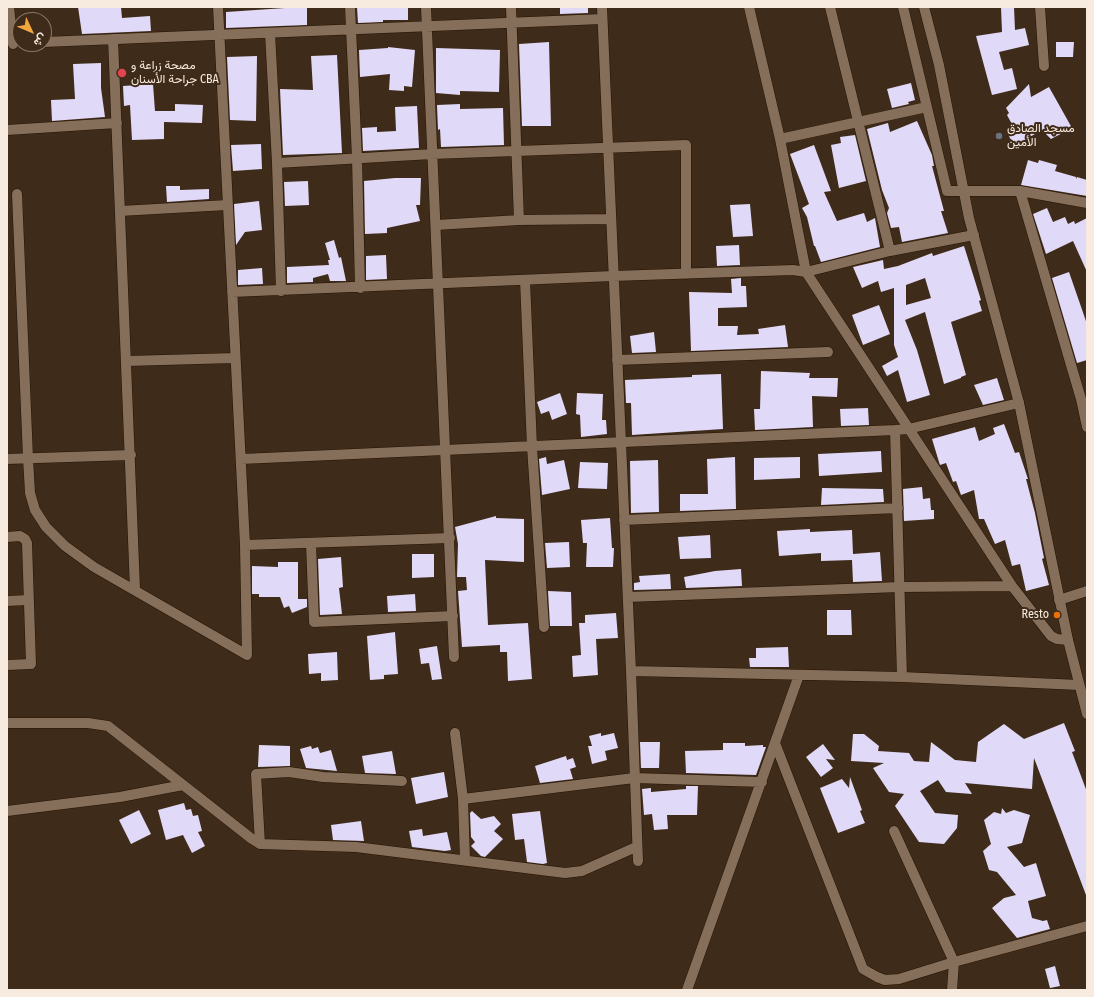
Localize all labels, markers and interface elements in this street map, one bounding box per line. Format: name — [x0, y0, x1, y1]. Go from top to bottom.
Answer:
north arrow — [12, 12, 52, 52]
text: ش — [31, 31, 50, 49]
place label: مصحة زراعة و جراحة الأسنان CBA — [131, 59, 219, 87]
marker: مصحة زراعة و جراحة الأسنان CBA — [116, 67, 128, 79]
place label: مسجد الصادق الأمين — [1007, 122, 1075, 150]
marker: مسجد الصادق الأمين — [994, 131, 1004, 141]
place label: Resto — [1022, 608, 1049, 622]
marker: Resto — [1052, 610, 1062, 620]

